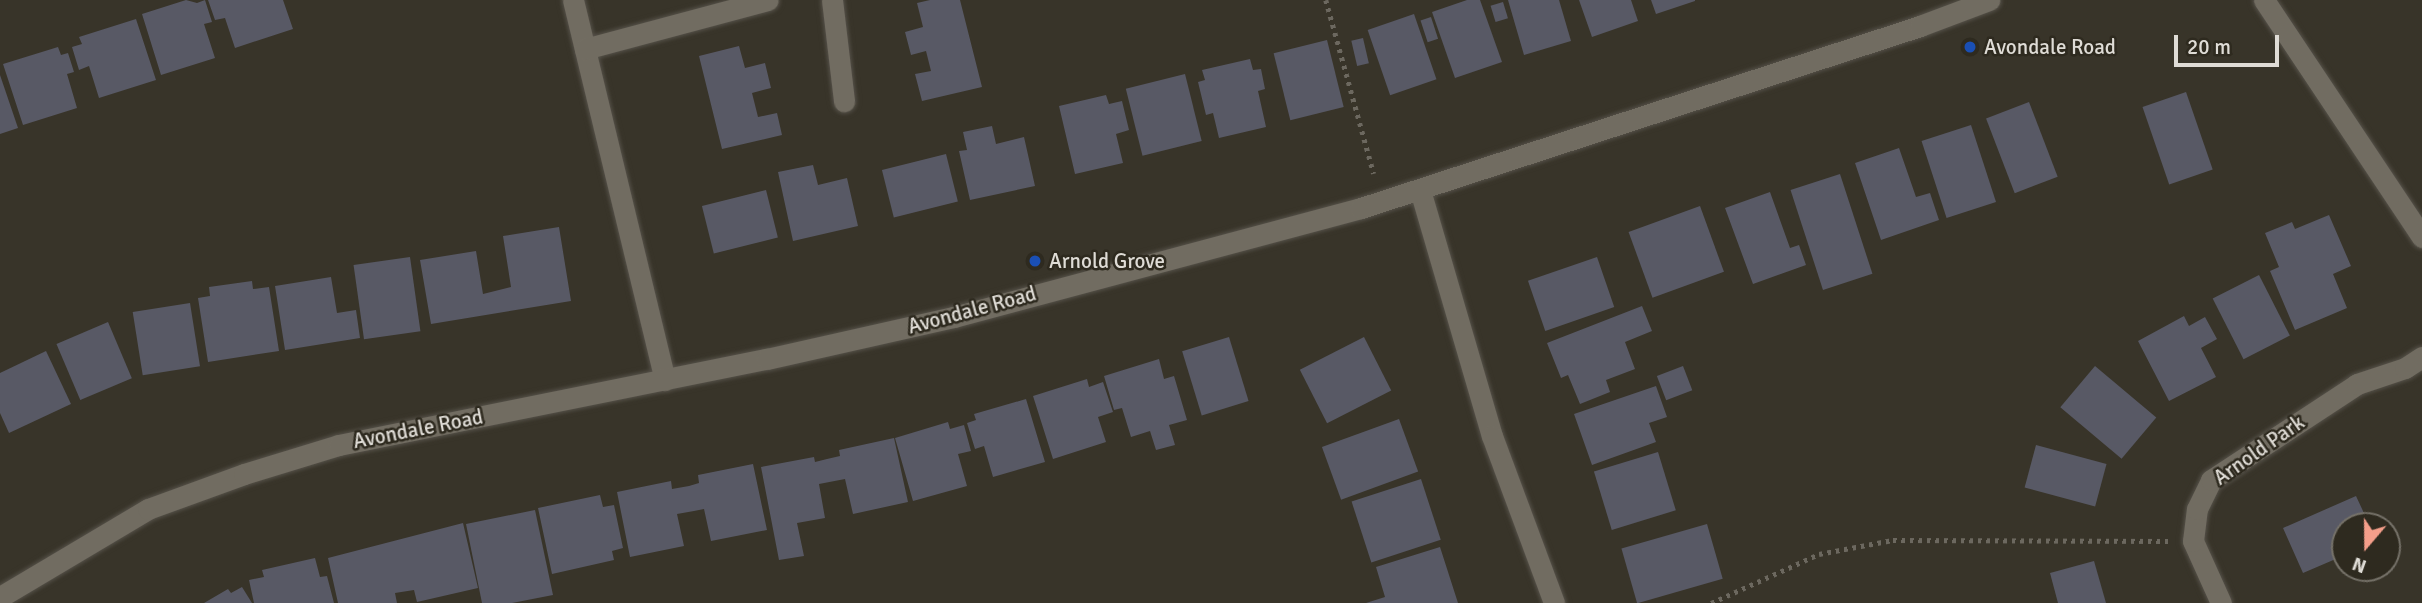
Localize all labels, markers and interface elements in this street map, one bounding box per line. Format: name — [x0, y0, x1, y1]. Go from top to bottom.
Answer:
scale bar — [2177, 21, 2282, 65]
place label: Avondale Road — [1984, 34, 2116, 60]
text: 20 m — [2187, 34, 2231, 60]
marker: Avondale Road — [1962, 39, 1978, 55]
place label: Arnold Grove — [1049, 248, 1165, 274]
marker: Arnold Grove — [1027, 253, 1043, 269]
street label: Avondale Road — [905, 281, 1039, 339]
street label: Avondale Road — [351, 404, 485, 454]
street label: Arnold Park — [2209, 410, 2309, 490]
north arrow — [2331, 512, 2401, 582]
text: N — [2349, 551, 2370, 578]

